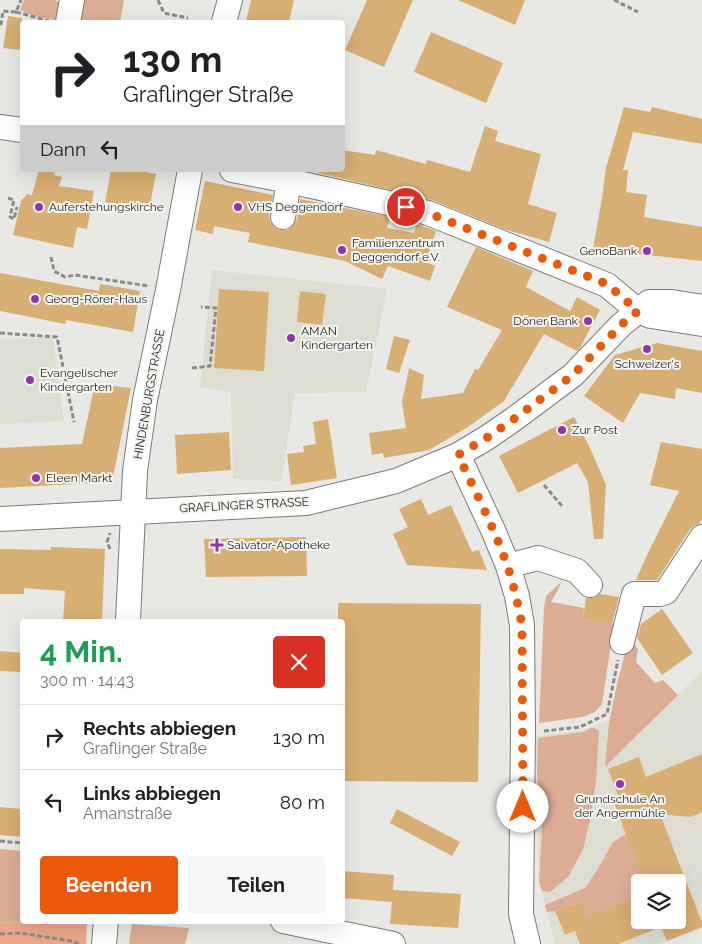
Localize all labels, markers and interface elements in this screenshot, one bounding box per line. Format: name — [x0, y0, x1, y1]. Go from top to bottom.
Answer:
text: 130 m — [123, 39, 222, 80]
icon: right — [40, 40, 105, 105]
text: Graflinger Straße — [123, 81, 293, 107]
icon: left — [96, 135, 124, 163]
text: Dann — [40, 138, 86, 160]
pin — [385, 186, 427, 228]
icon: arrive — [392, 193, 420, 221]
place label: Auferstehungskirche — [49, 200, 164, 214]
place label: VHS Deggendorf — [248, 200, 344, 214]
marker: Auferstehungskirche — [33, 201, 45, 213]
marker: VHS Deggendorf — [232, 201, 244, 213]
place label: Familienzentrum Deggendorf e.V. — [352, 236, 445, 264]
marker: Familienzentrum Deggendorf e.V. — [336, 244, 348, 256]
place label: GenoBank — [579, 244, 638, 258]
marker: GenoBank — [641, 245, 653, 257]
place label: Georg-Rörer-Haus — [45, 292, 147, 306]
marker: Georg-Rörer-Haus — [29, 293, 41, 305]
place label: Döner Bank — [513, 314, 579, 328]
marker: Döner Bank — [582, 315, 594, 327]
place label: AMAN Kindergarten — [301, 324, 373, 352]
street label: HINDENBURGSTRASSE — [131, 328, 167, 460]
marker: AMAN Kindergarten — [285, 332, 297, 344]
marker: Schweizer's — [641, 343, 653, 355]
place label: Schweizer's — [614, 357, 680, 371]
place label: Evangelischer Kindergarten — [40, 366, 119, 394]
marker: Evangelischer Kindergarten — [24, 374, 36, 386]
place label: Zur Post — [572, 423, 618, 437]
marker: Zur Post — [556, 424, 568, 436]
place label: Eleen Markt — [46, 471, 112, 485]
marker: Eleen Markt — [30, 472, 42, 484]
street label: GRAFLINGER STRASSE — [179, 495, 309, 515]
place label: Salvator-Apotheke — [227, 538, 330, 552]
marker: Salvator-Apotheke — [211, 539, 223, 551]
text: 4 Min. — [40, 634, 123, 669]
button: close — [273, 636, 325, 688]
text: 300 m · 14:43 — [40, 671, 134, 690]
text: Rechts abbiegen — [83, 717, 236, 739]
icon: right — [40, 723, 68, 751]
text: 130 m — [273, 726, 325, 748]
text: Graflinger Straße — [83, 739, 207, 758]
marker: Grundschule An der Angermühle — [614, 778, 626, 790]
position arrow — [496, 780, 548, 832]
text: Links abbiegen — [83, 782, 221, 804]
icon: left — [40, 788, 68, 816]
text: 80 m — [280, 791, 325, 813]
place label: Grundschule An der Angermühle — [575, 792, 665, 820]
text: Amanstraße — [83, 804, 172, 823]
button: Beenden — [40, 856, 178, 914]
button: Teilen — [188, 856, 325, 914]
map controls — [631, 874, 686, 929]
button: layers — [631, 874, 686, 929]

